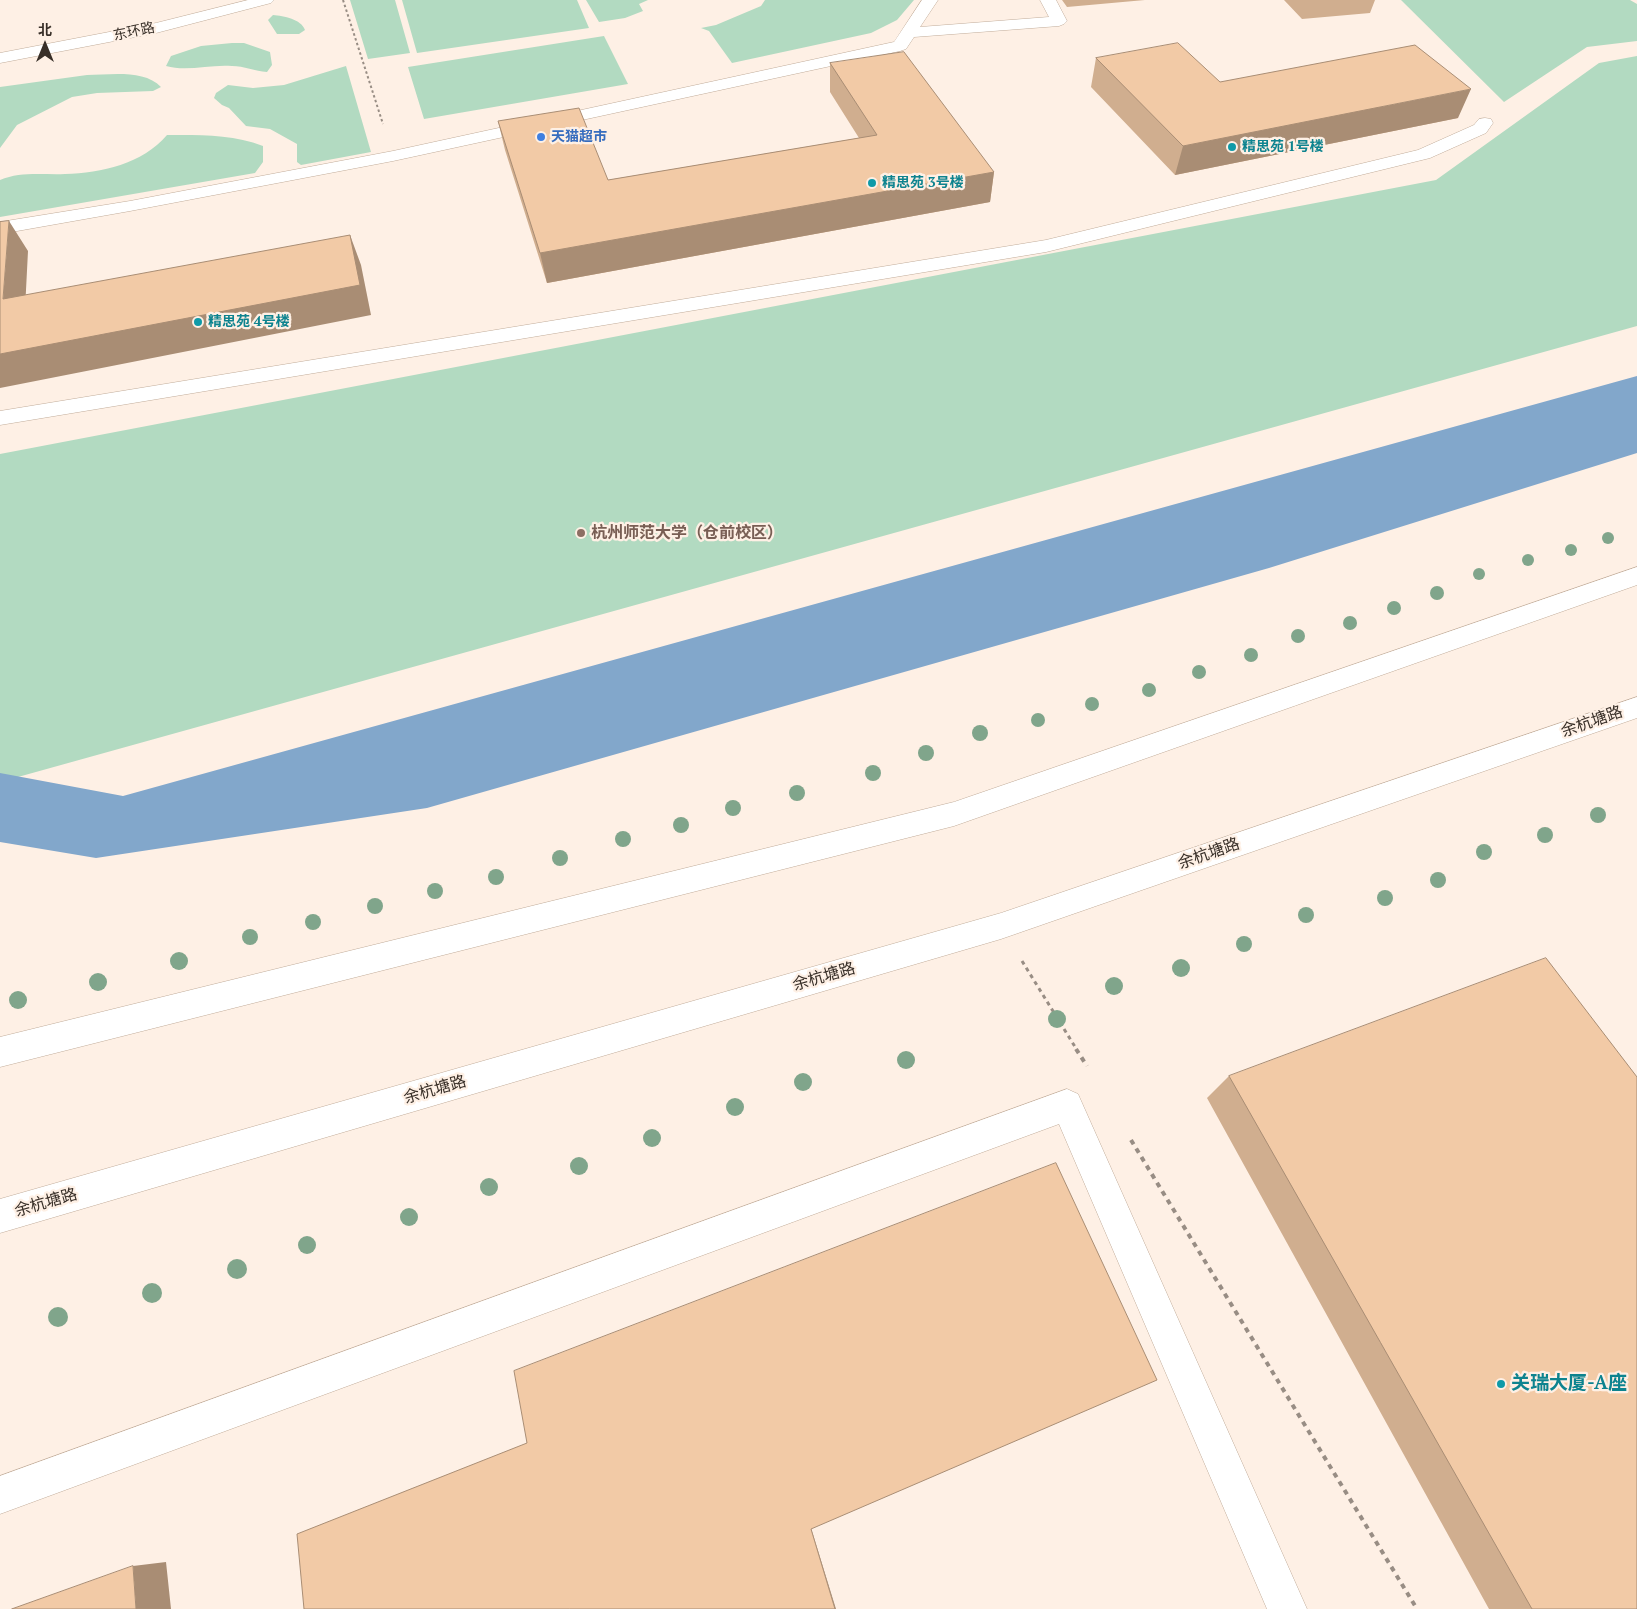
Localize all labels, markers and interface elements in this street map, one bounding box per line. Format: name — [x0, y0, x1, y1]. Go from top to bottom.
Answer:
street label: 东环路 — [112, 19, 156, 45]
north arrow — [20, 20, 70, 70]
text: 北 — [38, 20, 52, 39]
place label: 天猫超市 — [551, 129, 607, 145]
marker: 天猫超市 — [535, 131, 547, 143]
place label: 精思苑 1号楼 — [1242, 139, 1324, 155]
marker: 精思苑 1号楼 — [1226, 141, 1238, 153]
place label: 精思苑 3号楼 — [882, 175, 964, 191]
marker: 精思苑 3号楼 — [866, 177, 878, 189]
place label: 精思苑 4号楼 — [208, 314, 290, 330]
marker: 精思苑 4号楼 — [192, 316, 204, 328]
place label: 杭州师范大学（仓前校区） — [591, 523, 783, 543]
marker: 杭州师范大学（仓前校区） — [575, 527, 587, 539]
street label: 余杭塘路 — [1559, 703, 1625, 741]
street label: 余杭塘路 — [1176, 835, 1242, 873]
street label: 余杭塘路 — [791, 959, 857, 995]
street label: 余杭塘路 — [402, 1072, 468, 1108]
street label: 余杭塘路 — [13, 1185, 79, 1221]
place label: 关瑞大厦-A座 — [1511, 1373, 1627, 1395]
marker: 关瑞大厦-A座 — [1495, 1378, 1507, 1390]

